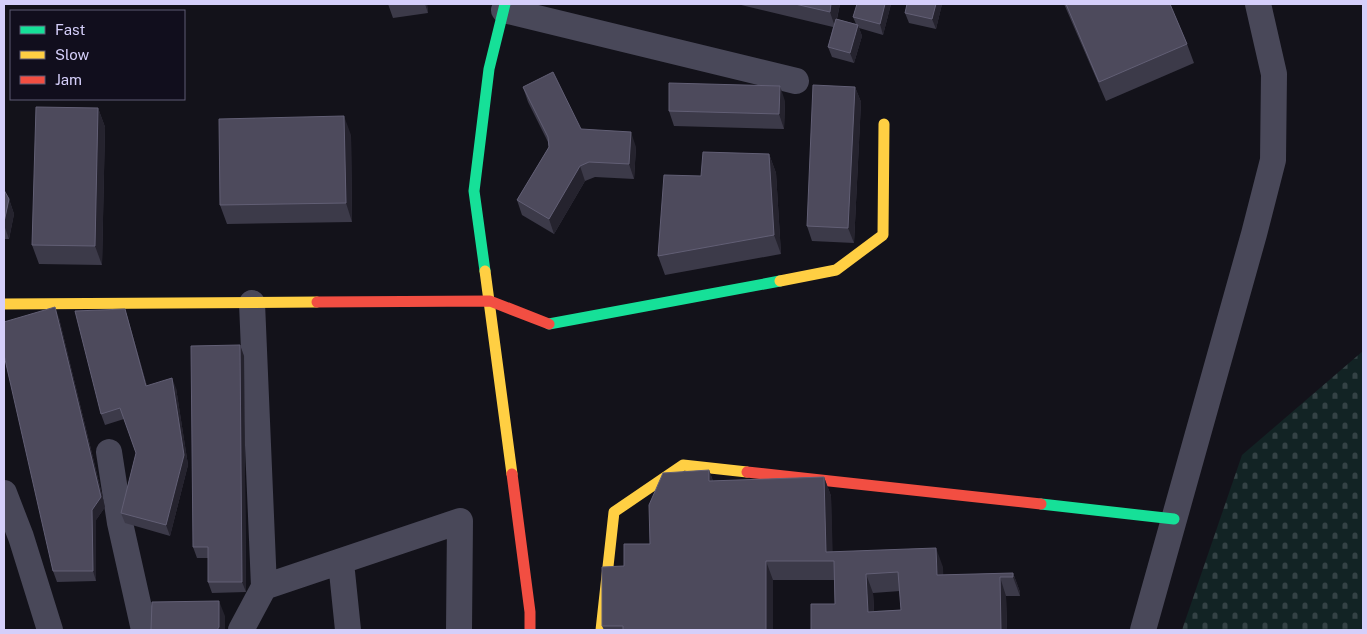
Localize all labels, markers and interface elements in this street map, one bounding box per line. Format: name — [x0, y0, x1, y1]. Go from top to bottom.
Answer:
legend — [10, 10, 185, 100]
text: Fast — [55, 21, 85, 38]
text: Slow — [55, 46, 90, 63]
text: Jam — [55, 71, 82, 88]

